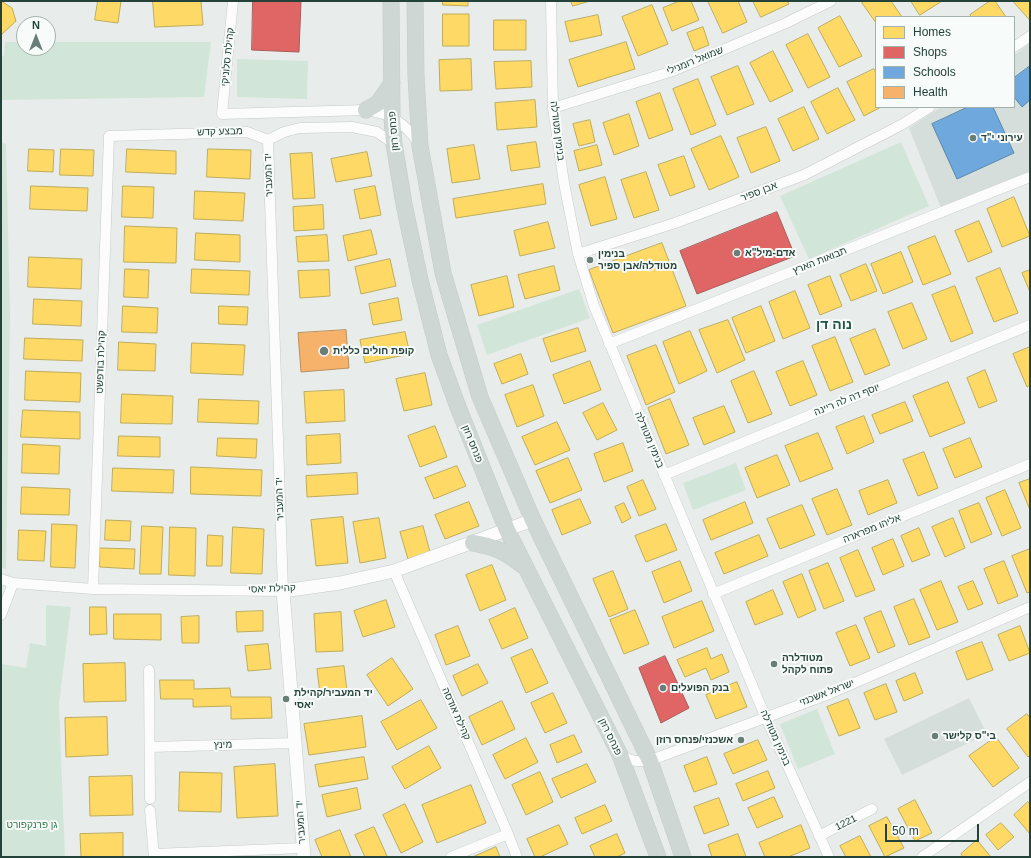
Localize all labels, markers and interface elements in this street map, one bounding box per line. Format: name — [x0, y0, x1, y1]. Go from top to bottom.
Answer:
north arrow — [16, 16, 56, 56]
legend — [875, 16, 1015, 108]
text: N — [32, 19, 40, 31]
text: Homes — [913, 25, 951, 39]
street label: קהילת סלוניקי — [219, 27, 237, 87]
street label: שמואל רומנילי — [665, 44, 725, 78]
text: Shops — [913, 45, 947, 59]
text: Schools — [913, 65, 956, 79]
text: Health — [913, 85, 948, 99]
street label: בנימין מטודלה — [547, 100, 567, 162]
street label: פנחס רוזן — [386, 111, 402, 151]
street label: מבצע קדש — [197, 125, 243, 139]
place label: עירוני י"ד — [981, 132, 1023, 144]
marker: עירוני י"ד — [968, 133, 978, 143]
street label: יד המעביר — [262, 153, 276, 197]
street label: אבן ספיר — [739, 180, 779, 204]
street label: תבואות הארץ — [791, 245, 849, 277]
place label: אדם-מיל"א — [745, 247, 795, 259]
place label: בנימין מטודלה/אבן ספיר — [598, 248, 677, 272]
marker: אדם-מיל"א — [732, 248, 742, 258]
marker: בנימין מטודלה/אבן ספיר — [585, 255, 595, 265]
district label: נוה דן — [816, 317, 852, 333]
street label: קהילת בודפשט — [94, 330, 108, 394]
marker: קופת חולים כללית — [318, 345, 330, 357]
place label: קופת חולים כללית — [333, 345, 414, 357]
street label: יוסף דה לה ריינה — [812, 381, 882, 419]
street label: בנימין מטודלה — [632, 410, 666, 470]
street label: פנחס רוזן — [459, 423, 485, 465]
street label: יד המעביר — [273, 477, 287, 521]
street label: אליהו מפרארה — [841, 512, 903, 546]
street label: קהילת יאסי — [248, 582, 296, 596]
place label: מטודלרה פתוח לקהל — [782, 652, 833, 676]
marker: מטודלרה פתוח לקהל — [769, 659, 779, 669]
street label: ישראל אשכנזי — [798, 677, 856, 709]
place label: בנק הפועלים — [671, 682, 729, 694]
marker: בנק הפועלים — [658, 683, 668, 693]
street label: קהילת אודסה — [439, 686, 473, 742]
place label: יד המעביר/קהילת יאסי — [294, 687, 373, 710]
marker: יד המעביר/קהילת יאסי — [281, 694, 291, 704]
street label: בנימין מטודלה — [757, 708, 793, 768]
street label: פנחס רוזן — [596, 717, 624, 757]
place label: בי"ס קלישר — [943, 730, 996, 742]
marker: בי"ס קלישר — [930, 731, 940, 741]
place label: אשכנזי/פנחס רוזן — [656, 734, 733, 746]
marker: אשכנזי/פנחס רוזן — [736, 735, 746, 745]
street label: מינץ — [214, 739, 232, 751]
street label: יד המעביר — [293, 800, 309, 844]
street label: 1221 — [833, 813, 859, 833]
scale bar — [887, 816, 981, 842]
park label: גן פרנקפורט — [6, 819, 58, 831]
text: 50 m — [892, 824, 919, 838]

